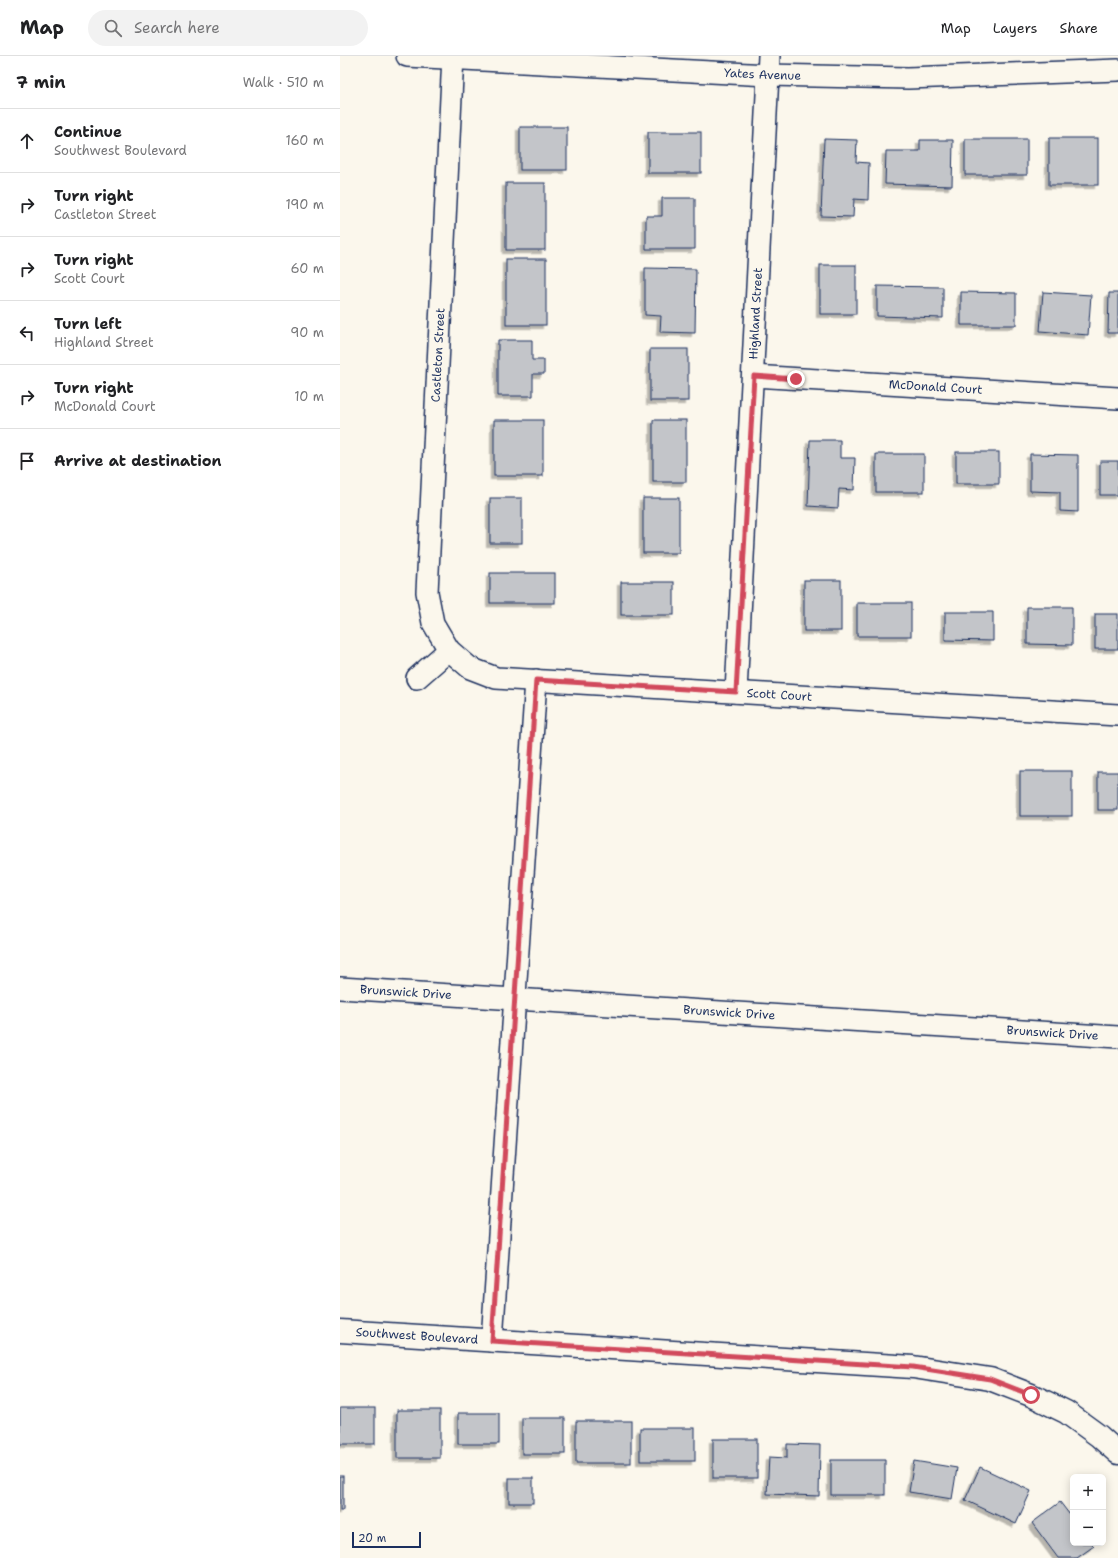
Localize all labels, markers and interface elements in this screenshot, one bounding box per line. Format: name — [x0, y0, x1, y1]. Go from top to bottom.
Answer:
search box — [88, 10, 368, 46]
text: Map — [20, 15, 64, 40]
icon: search — [102, 17, 124, 39]
text: Search here — [134, 18, 220, 38]
text: Map — [941, 19, 971, 37]
text: Layers — [993, 19, 1037, 37]
text: Share — [1059, 19, 1098, 37]
street label: Yates Avenue — [724, 65, 801, 84]
text: 7 min — [16, 71, 66, 93]
text: Walk · 510 m — [243, 74, 324, 91]
text: Continue — [54, 122, 122, 142]
icon: ahead — [16, 130, 38, 152]
text: 160 m — [286, 132, 324, 149]
text: Southwest Boulevard — [54, 142, 187, 159]
text: Turn right — [54, 186, 134, 206]
icon: right — [16, 194, 38, 216]
text: 190 m — [285, 196, 324, 213]
text: Castleton Street — [54, 206, 156, 223]
text: Turn right — [54, 250, 134, 270]
icon: right — [16, 258, 38, 280]
text: 60 m — [291, 260, 324, 277]
street label: Highland Street — [745, 267, 766, 360]
text: Scott Court — [54, 270, 125, 287]
street label: Castleton Street — [428, 307, 448, 403]
text: Turn left — [54, 314, 122, 334]
icon: left — [16, 322, 38, 344]
text: 90 m — [290, 324, 324, 341]
text: Highland Street — [54, 334, 154, 351]
route end — [787, 370, 805, 388]
street label: McDonald Court — [888, 376, 983, 398]
text: Turn right — [54, 378, 134, 398]
icon: right — [16, 386, 38, 408]
text: 10 m — [294, 388, 324, 405]
text: McDonald Court — [54, 398, 156, 415]
icon: arrive — [16, 450, 38, 472]
text: Arrive at destination — [54, 451, 222, 471]
street label: Scott Court — [746, 685, 813, 705]
street label: Brunswick Drive — [359, 981, 453, 1003]
street label: Brunswick Drive — [683, 1002, 776, 1023]
street label: Brunswick Drive — [1006, 1022, 1099, 1044]
street label: Southwest Boulevard — [355, 1324, 479, 1348]
route start — [1022, 1386, 1040, 1404]
map controls — [1070, 1474, 1106, 1546]
button: + — [1070, 1474, 1106, 1510]
button: − — [1070, 1510, 1106, 1546]
scale bar — [352, 1530, 421, 1549]
text: 20 m — [358, 1531, 386, 1546]

